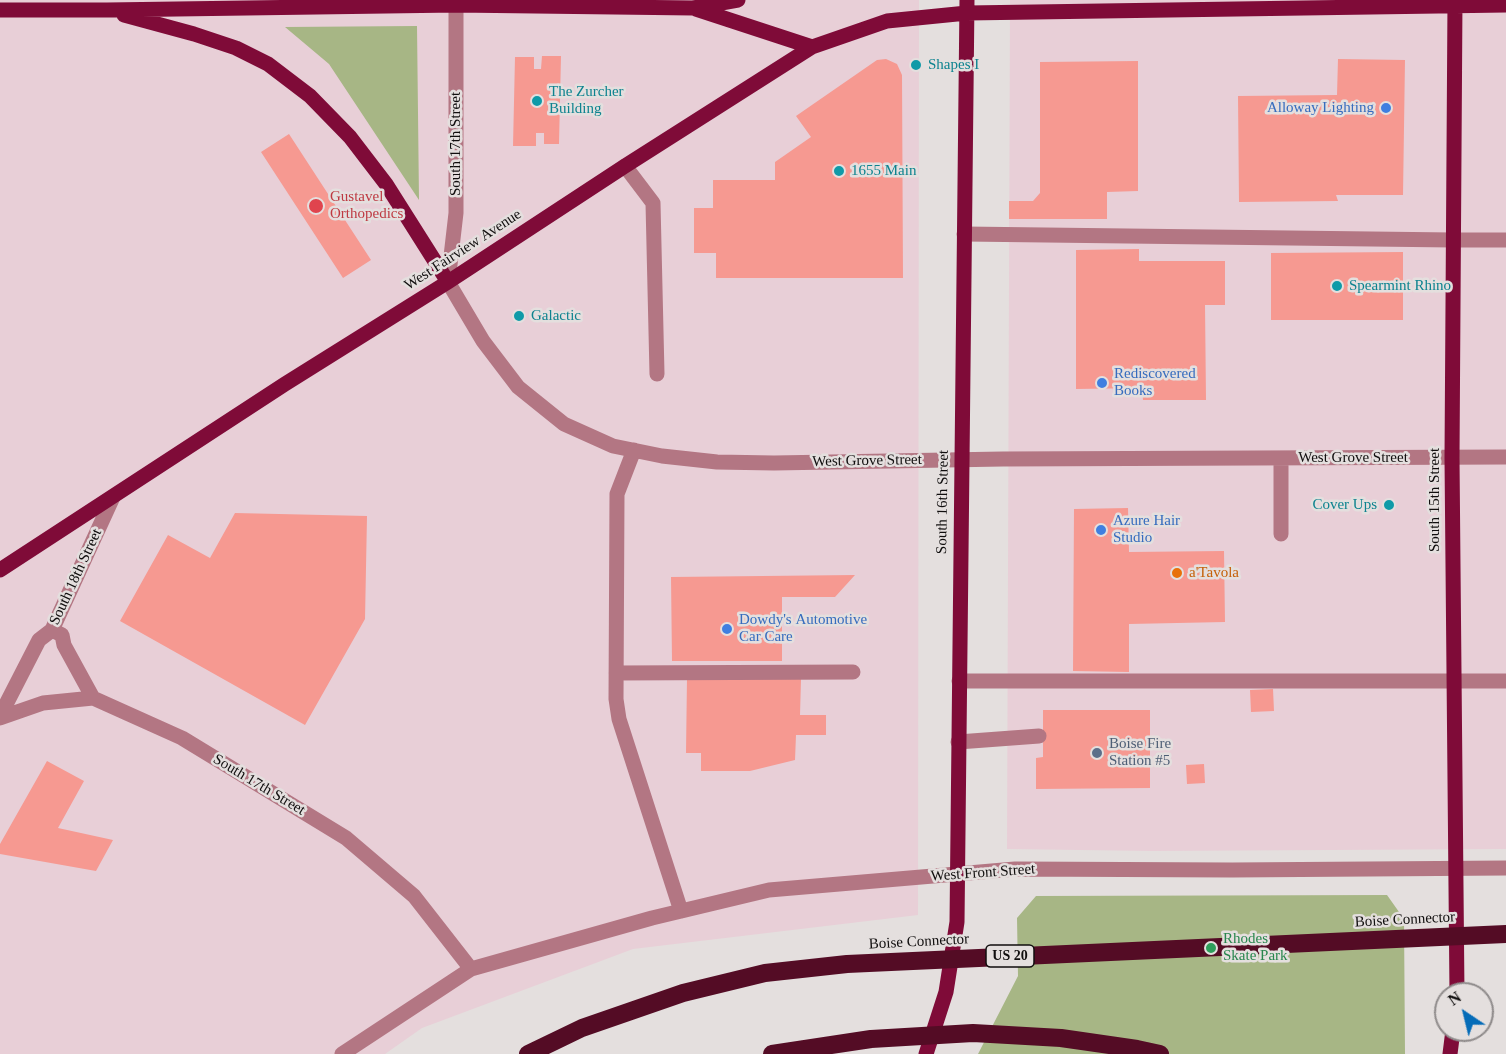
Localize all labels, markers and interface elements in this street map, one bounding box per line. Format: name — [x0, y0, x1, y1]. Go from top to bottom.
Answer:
place label: Shapes I — [928, 56, 979, 74]
marker: Shapes I — [909, 58, 923, 72]
place label: The Zurcher Building — [549, 83, 624, 118]
street label: South 17th Street — [447, 92, 465, 196]
marker: The Zurcher Building — [530, 94, 544, 108]
place label: Alloway Lighting — [1267, 99, 1374, 117]
marker: Alloway Lighting — [1379, 101, 1393, 115]
place label: 1655 Main — [851, 162, 916, 180]
marker: 1655 Main — [832, 164, 846, 178]
place label: Gustavel Orthopedics — [330, 188, 403, 223]
marker: Gustavel Orthopedics — [307, 197, 325, 215]
street label: West Fairview Avenue — [401, 205, 525, 295]
place label: Spearmint Rhino — [1349, 277, 1451, 295]
marker: Spearmint Rhino — [1330, 279, 1344, 293]
place label: Galactic — [531, 307, 581, 325]
marker: Galactic — [512, 309, 526, 323]
place label: Rediscovered Books — [1114, 365, 1196, 400]
marker: Rediscovered Books — [1095, 376, 1109, 390]
street label: South 15th Street — [1426, 448, 1444, 552]
street label: West Grove Street — [1298, 449, 1408, 467]
street label: South 16th Street — [933, 450, 953, 554]
street label: West Grove Street — [812, 451, 922, 471]
place label: Cover Ups — [1312, 496, 1377, 514]
marker: Cover Ups — [1382, 498, 1396, 512]
place label: Azure Hair Studio — [1113, 512, 1180, 547]
marker: Azure Hair Studio — [1094, 523, 1108, 537]
street label: South 18th Street — [46, 526, 106, 628]
place label: a'Tavola — [1189, 564, 1239, 582]
marker: a'Tavola — [1170, 566, 1184, 580]
place label: Dowdy's Automotive Car Care — [739, 611, 867, 646]
marker: Dowdy's Automotive Car Care — [720, 622, 734, 636]
place label: Boise Fire Station #5 — [1109, 735, 1171, 770]
marker: Boise Fire Station #5 — [1090, 746, 1104, 760]
street label: South 17th Street — [210, 750, 308, 820]
street label: West Front Street — [930, 860, 1036, 886]
street label: Boise Connector — [1354, 908, 1456, 932]
street label: Boise Connector — [868, 930, 970, 954]
place label: Rhodes Skate Park — [1223, 930, 1288, 965]
marker: Rhodes Skate Park — [1204, 941, 1218, 955]
road number: US 20 — [986, 945, 1034, 967]
north arrow — [1434, 982, 1494, 1042]
text: N — [1445, 988, 1464, 1009]

